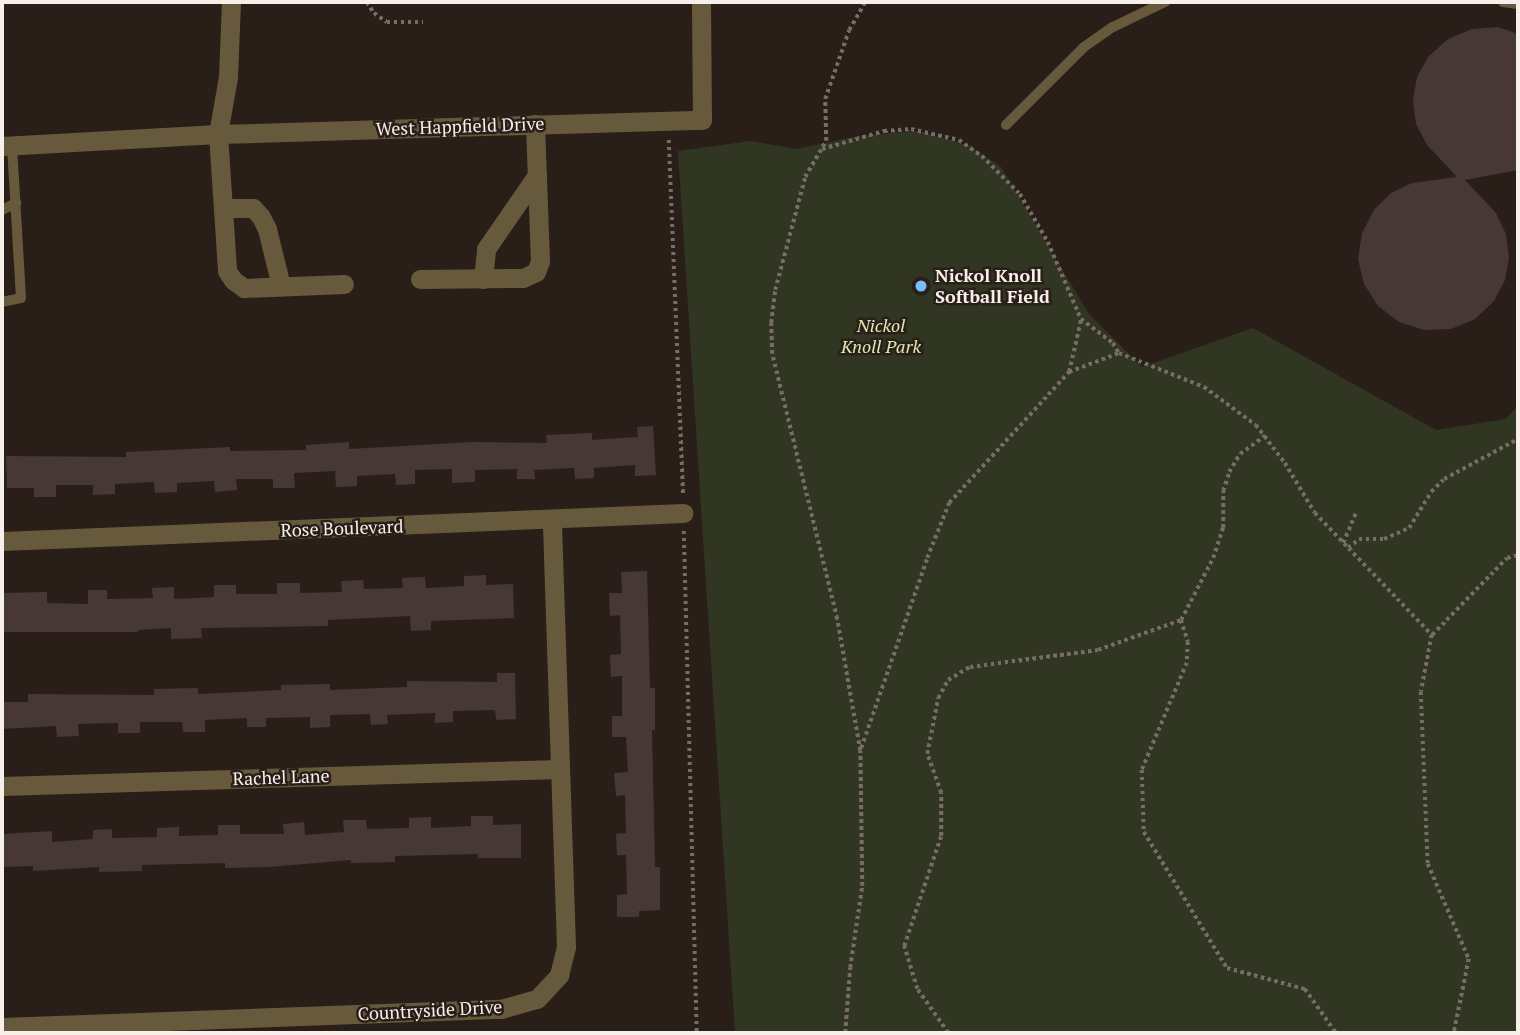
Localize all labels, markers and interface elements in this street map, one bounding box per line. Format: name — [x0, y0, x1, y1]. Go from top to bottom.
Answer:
street label: West Happfield Drive — [375, 112, 545, 140]
place label: Nickol Knoll Softball Field — [935, 265, 1050, 308]
marker: Nickol Knoll Softball Field — [913, 278, 929, 294]
park label: Nickol Knoll Park — [841, 315, 921, 358]
street label: Rose Boulevard — [280, 515, 404, 541]
street label: Rachel Lane — [232, 765, 330, 789]
street label: Countryside Drive — [357, 995, 503, 1025]

